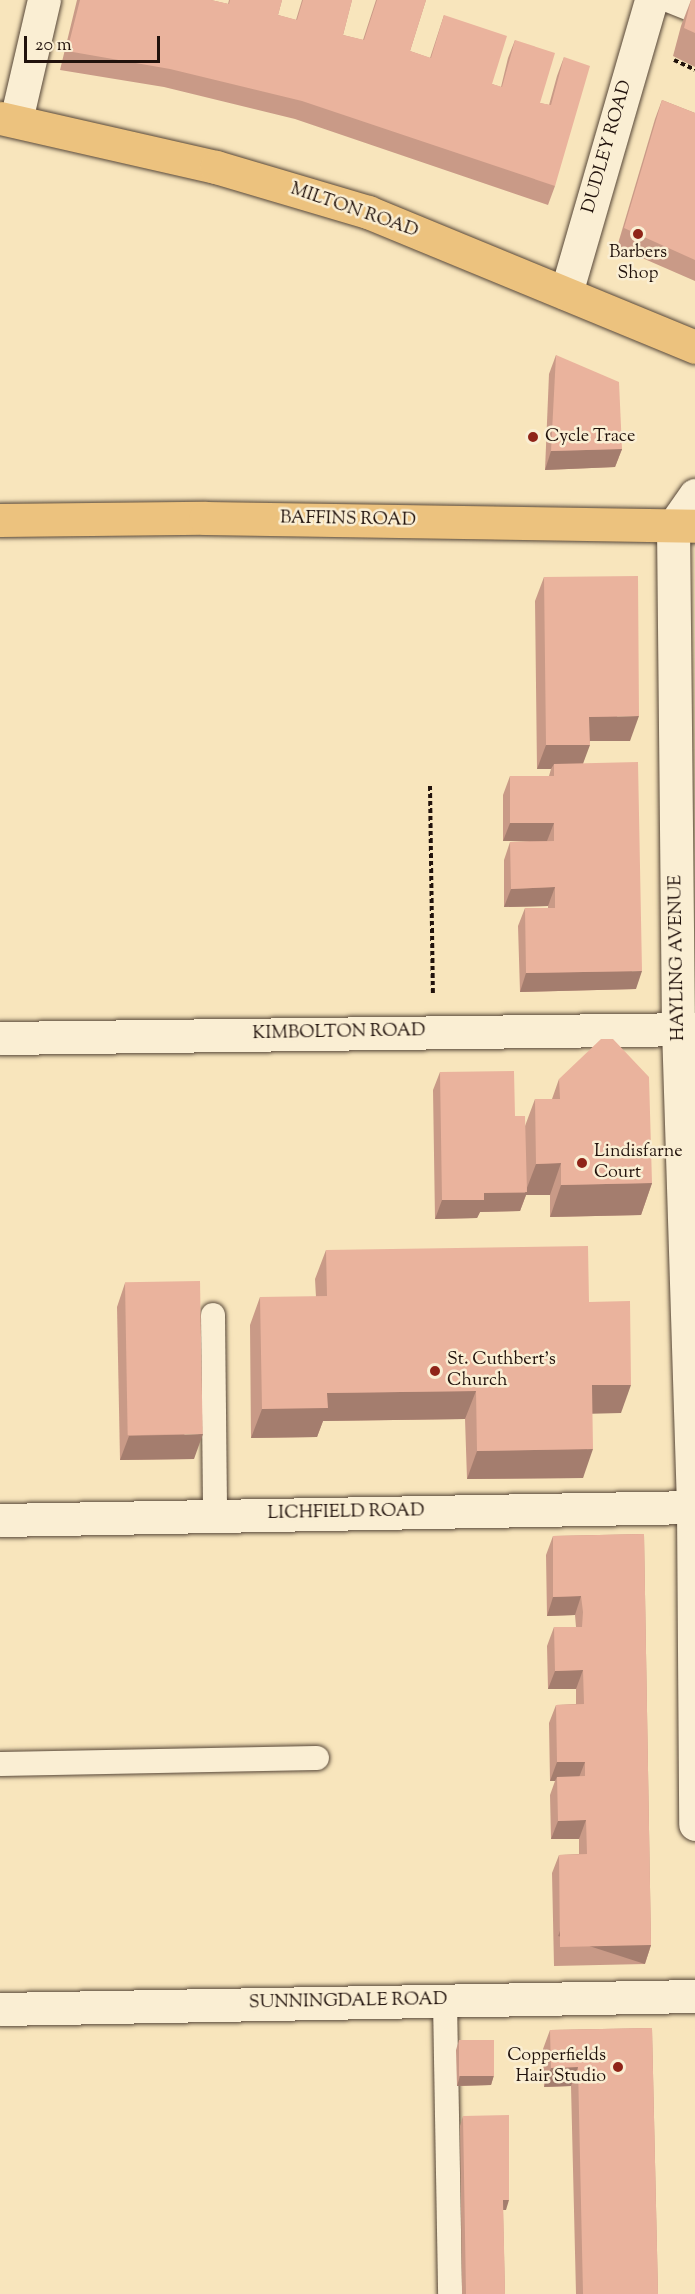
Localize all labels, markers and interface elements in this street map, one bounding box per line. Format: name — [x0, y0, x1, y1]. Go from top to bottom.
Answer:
scale bar — [27, 24, 164, 62]
text: 20 m — [35, 33, 72, 59]
street label: DUDLEY ROAD — [579, 78, 637, 216]
street label: MILTON ROAD — [287, 179, 421, 243]
marker: Barbers Shop — [631, 227, 645, 241]
place label: Barbers Shop — [609, 243, 667, 286]
place label: Cycle Trace — [545, 426, 635, 448]
marker: Cycle Trace — [526, 430, 540, 444]
street label: BAFFINS ROAD — [280, 508, 416, 532]
street label: HAYLING AVENUE — [666, 875, 690, 1041]
street label: KIMBOLTON ROAD — [252, 1021, 426, 1045]
place label: Lindisfarne Court — [594, 1142, 683, 1184]
marker: Lindisfarne Court — [575, 1156, 589, 1170]
place label: St. Cuthbert's Church — [447, 1350, 556, 1392]
marker: St. Cuthbert's Church — [428, 1364, 442, 1378]
street label: LICHFIELD ROAD — [267, 1501, 425, 1525]
street label: SUNNINGDALE ROAD — [249, 1989, 447, 2015]
place label: Copperfields Hair Studio — [507, 2046, 606, 2088]
marker: Copperfields Hair Studio — [611, 2060, 625, 2074]

